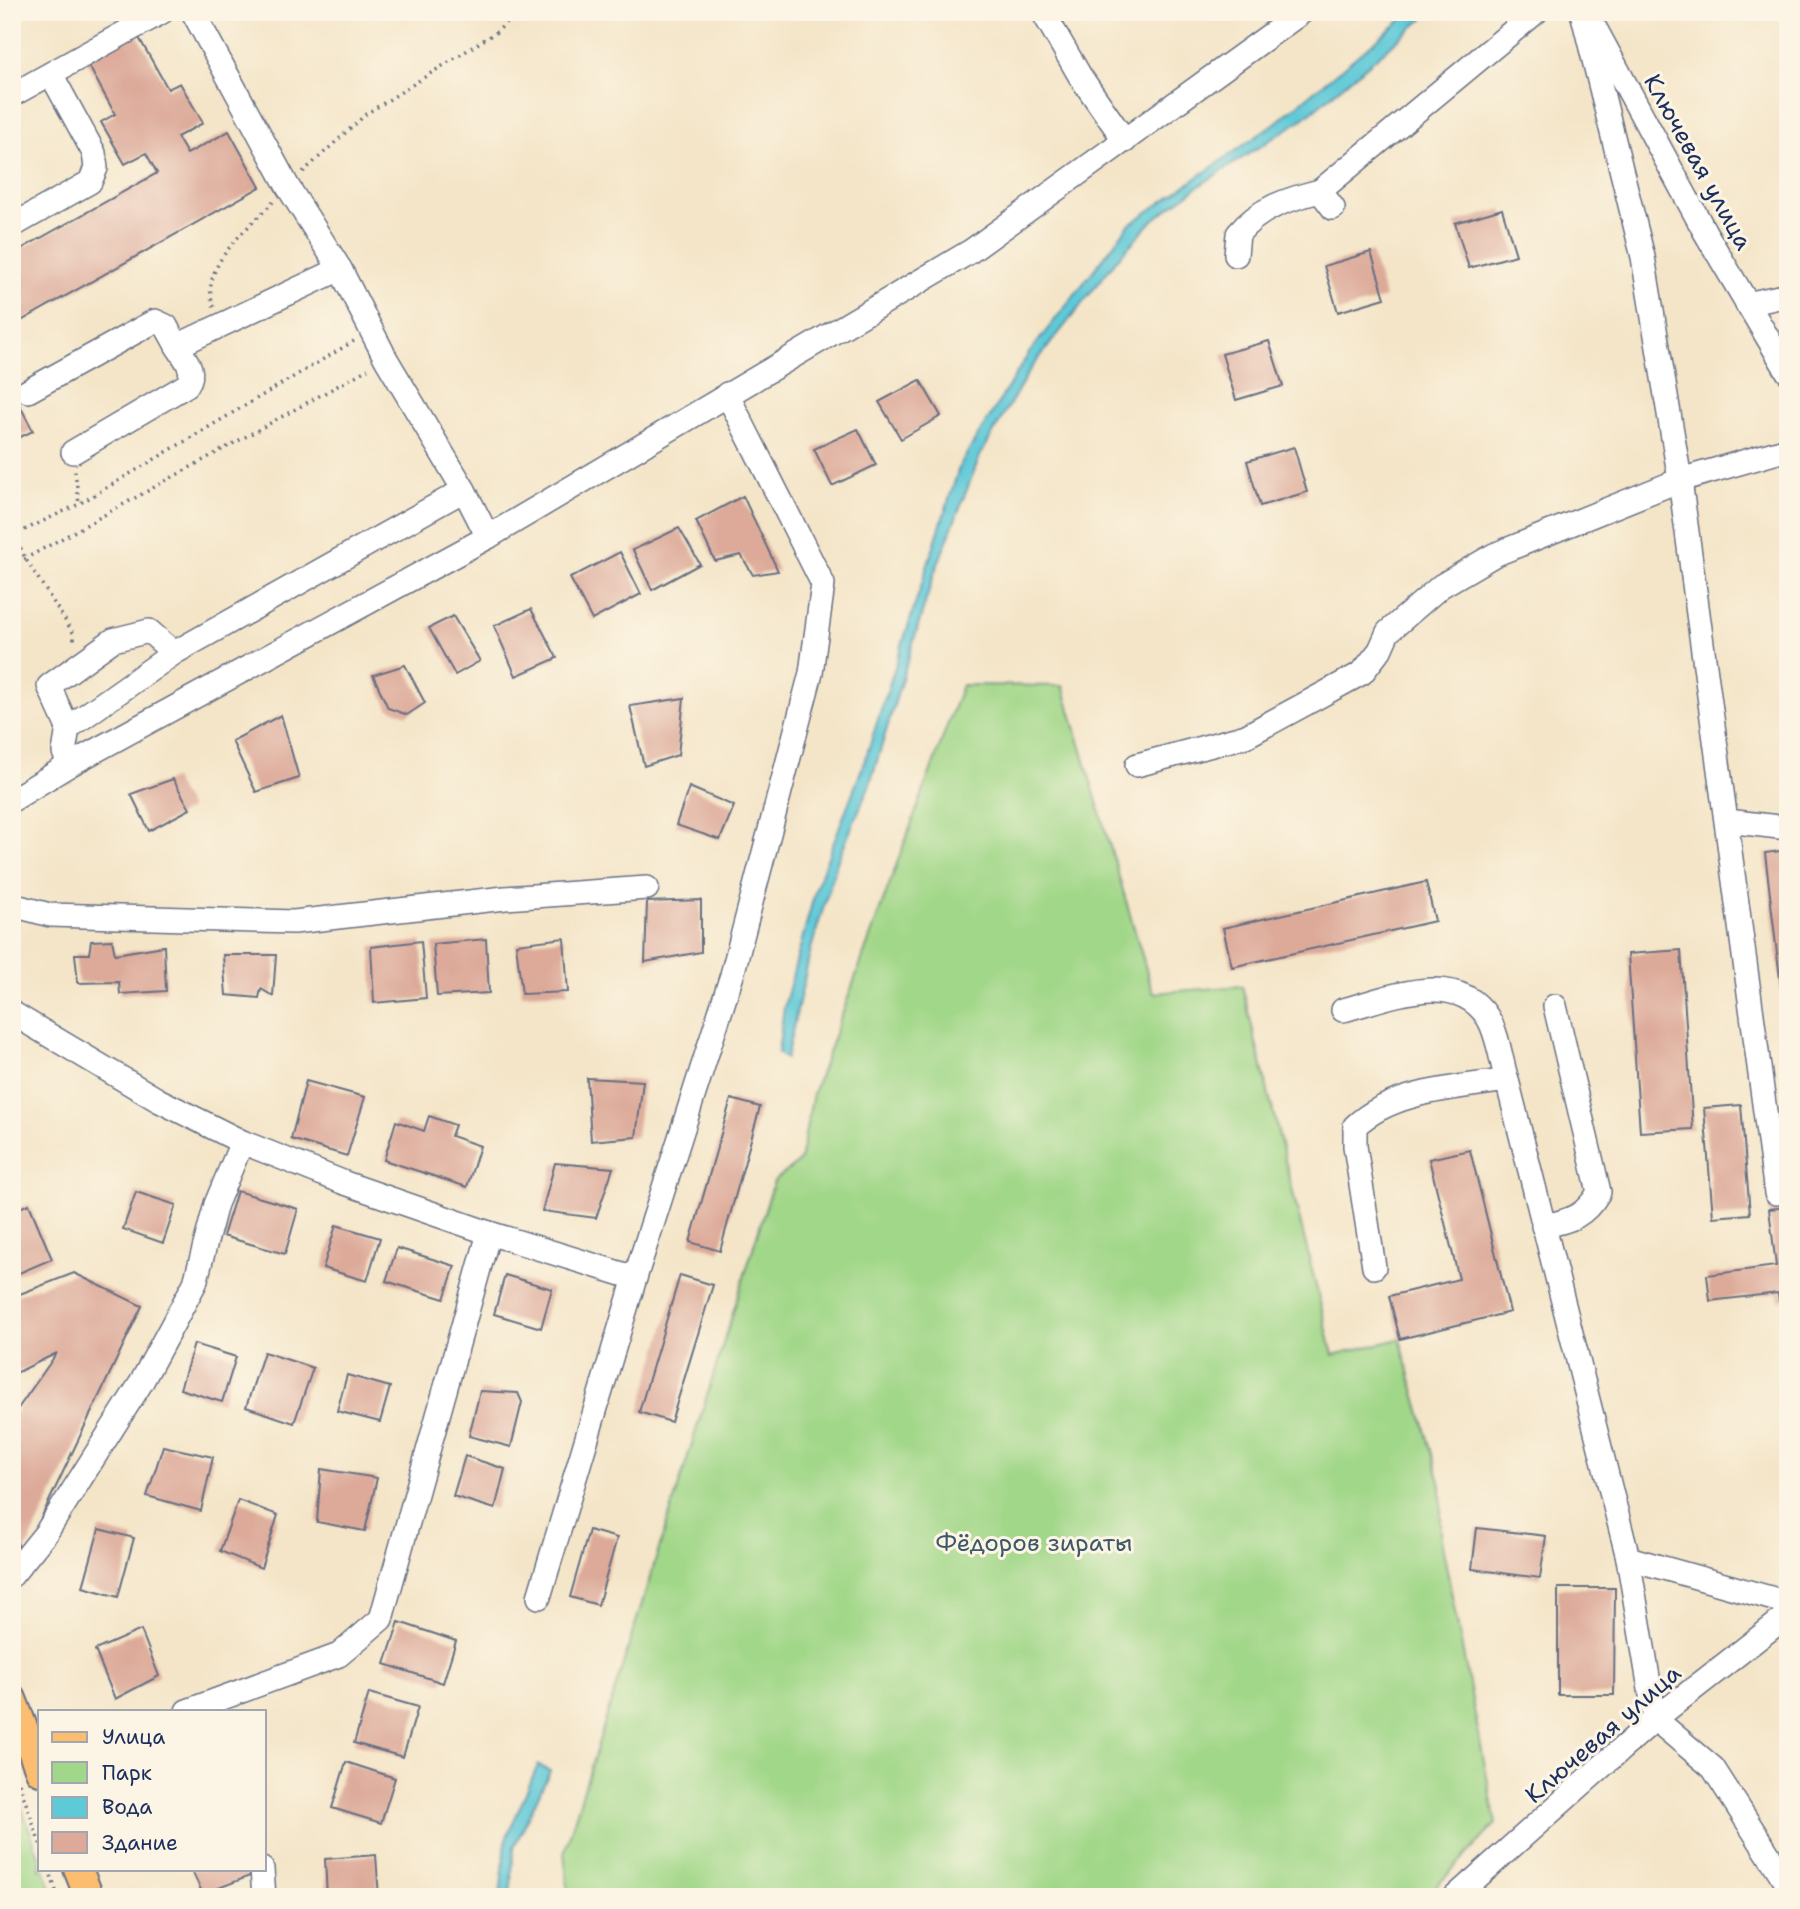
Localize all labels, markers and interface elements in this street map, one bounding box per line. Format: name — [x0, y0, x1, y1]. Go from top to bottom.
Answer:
street label: Ключевая улица — [1636, 68, 1760, 256]
park label: Фёдоров зираты — [936, 1527, 1132, 1559]
street label: Ключевая улица — [1518, 1657, 1688, 1811]
legend — [38, 1710, 266, 1870]
text: Улица — [102, 1723, 165, 1751]
text: Парк — [102, 1759, 152, 1787]
text: Вода — [102, 1793, 152, 1821]
text: Здание — [102, 1829, 178, 1857]

